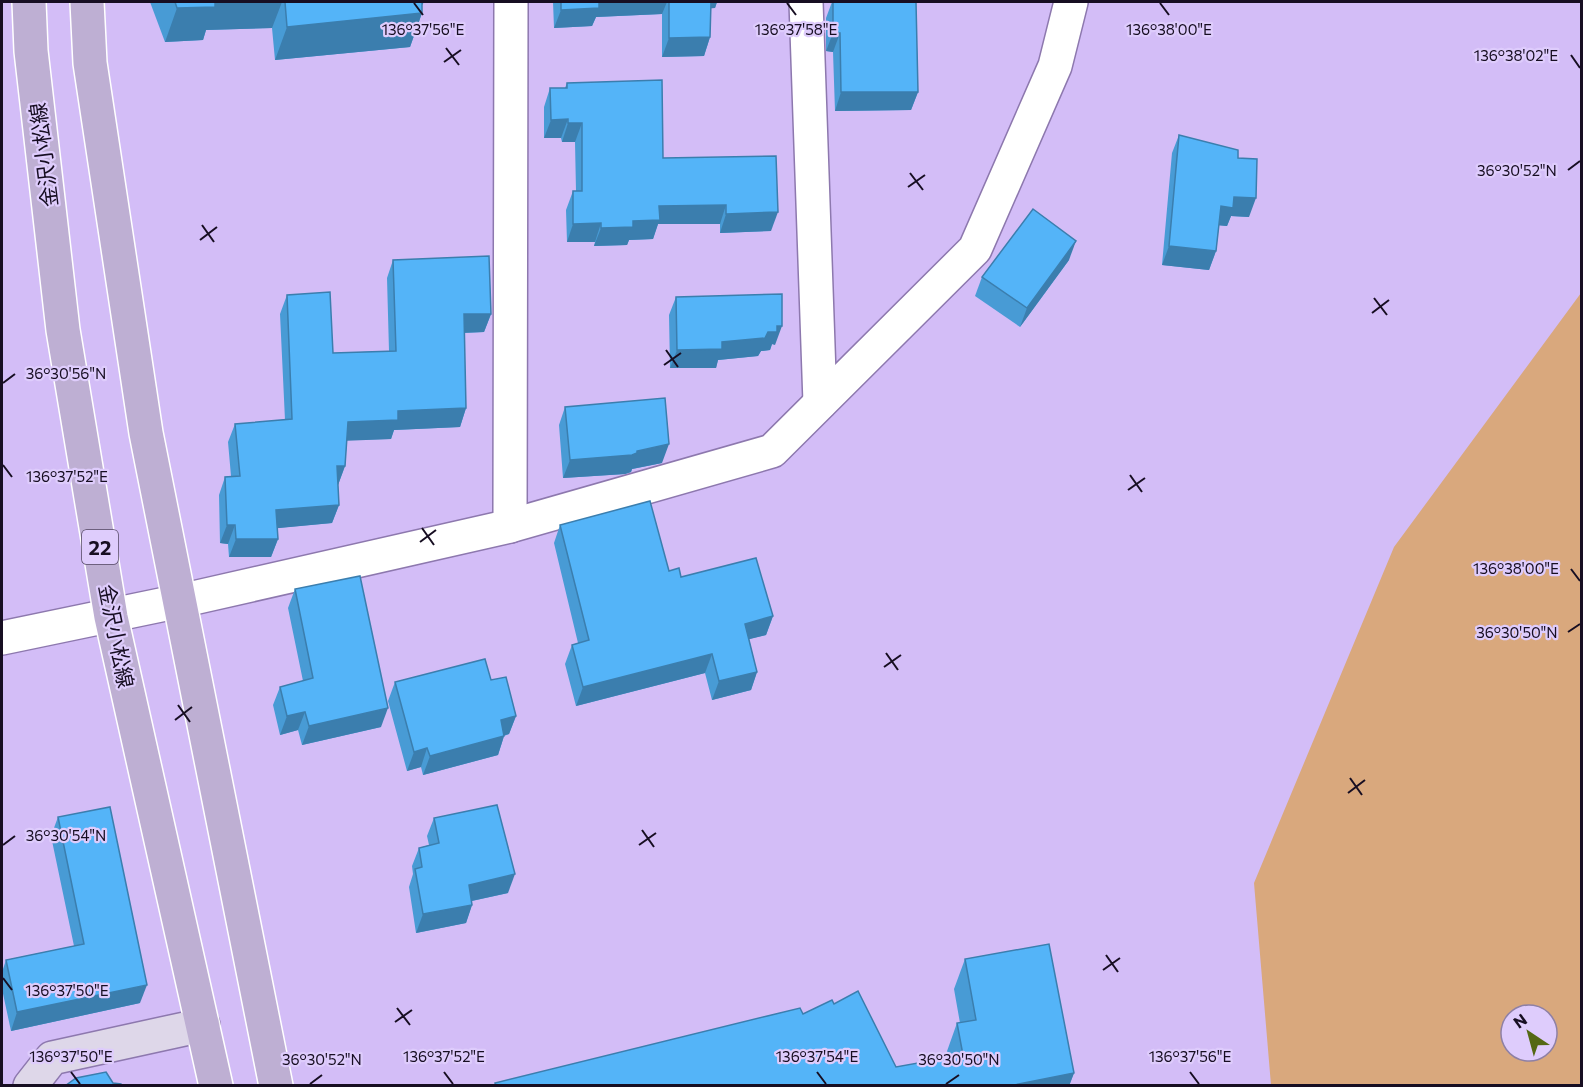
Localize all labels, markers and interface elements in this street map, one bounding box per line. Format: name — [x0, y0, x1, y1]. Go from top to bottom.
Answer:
text: 136°37'56"E — [382, 20, 464, 38]
text: 136°37'58"E — [755, 20, 837, 38]
text: 136°38'00"E — [1126, 20, 1212, 38]
text: 136°38'02"E — [1474, 46, 1558, 64]
street label: 金沢小松線 — [24, 101, 62, 209]
text: 36°30'52"N — [1477, 161, 1557, 179]
text: 36°30'56"N — [26, 364, 106, 382]
text: 136°37'52"E — [26, 467, 108, 485]
road number: 22 — [82, 530, 118, 564]
text: 136°38'00"E — [1473, 559, 1559, 577]
street label: 金沢小松線 — [95, 582, 139, 690]
text: 36°30'50"N — [1476, 623, 1558, 641]
text: 36°30'54"N — [26, 826, 106, 844]
text: 136°37'50"E — [25, 981, 109, 999]
north arrow — [1499, 1003, 1559, 1063]
text: N — [1509, 1009, 1530, 1032]
text: 136°37'50"E — [29, 1047, 113, 1065]
text: 136°37'52"E — [403, 1047, 485, 1065]
text: 136°37'54"E — [776, 1047, 858, 1065]
text: 136°37'56"E — [1149, 1047, 1231, 1065]
text: 36°30'52"N — [282, 1050, 362, 1068]
text: 36°30'50"N — [918, 1050, 1000, 1068]

